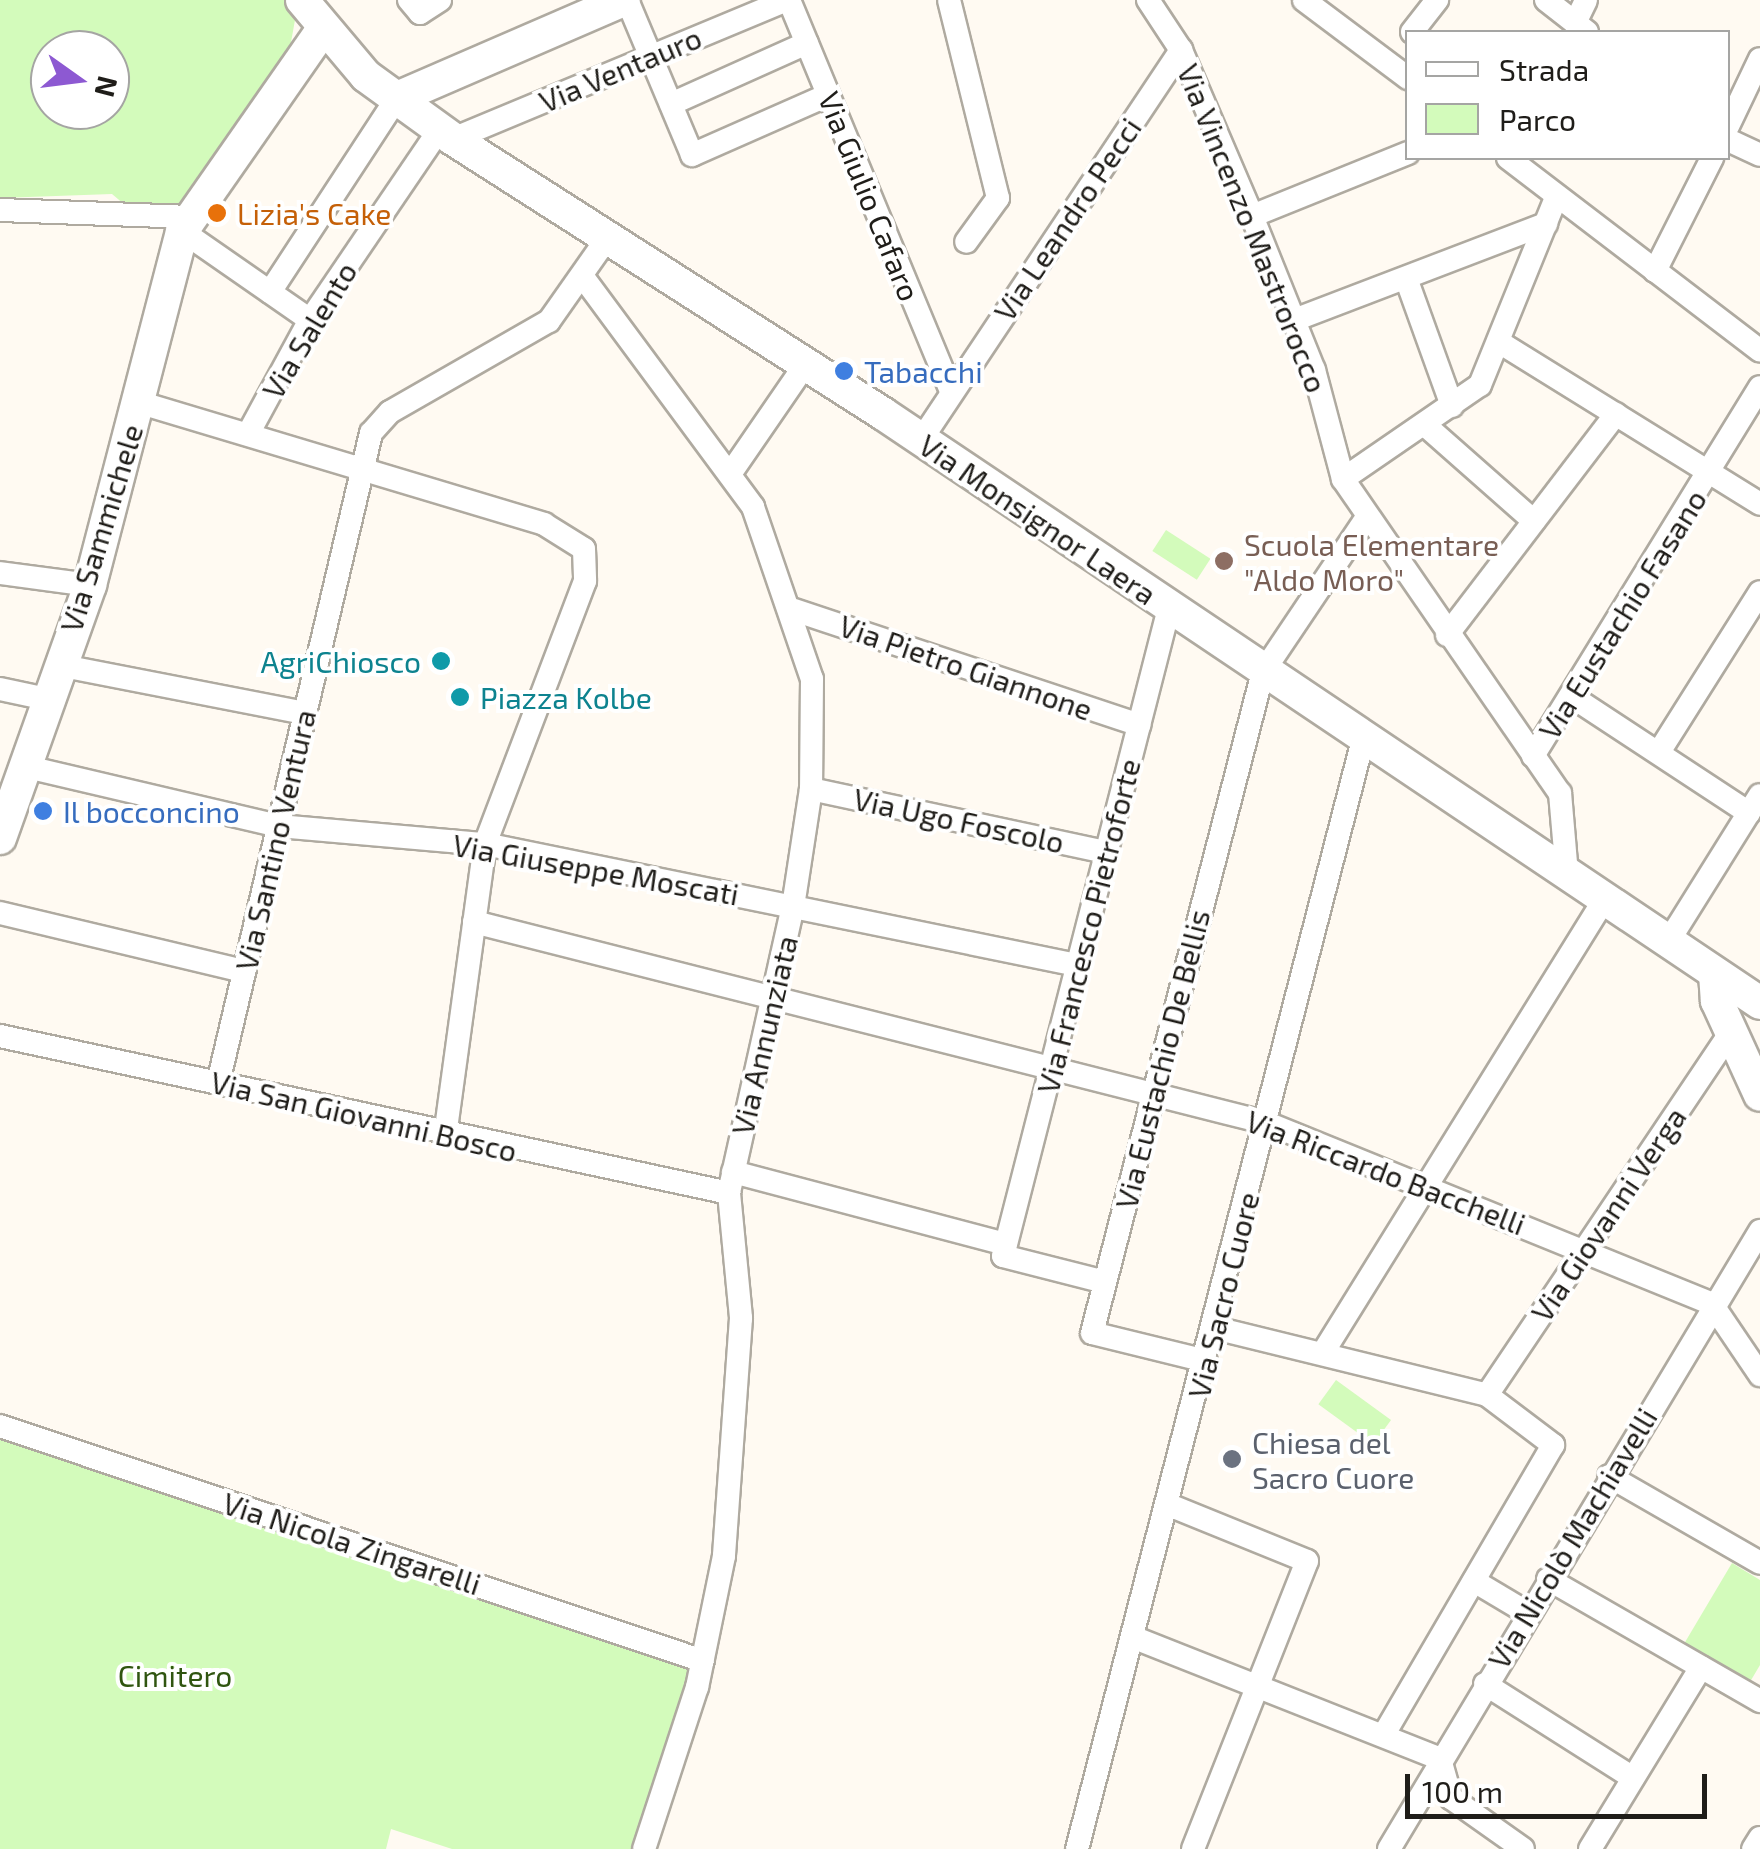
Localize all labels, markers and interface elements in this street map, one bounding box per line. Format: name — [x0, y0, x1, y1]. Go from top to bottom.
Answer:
street label: Via Ventauro — [533, 19, 707, 119]
north arrow — [30, 30, 130, 130]
legend — [1405, 30, 1730, 160]
text: Strada — [1499, 51, 1589, 87]
street label: Via Vincenzo Mastrorocco — [1170, 58, 1336, 398]
text: N — [88, 73, 126, 101]
street label: Via Giulio Cafaro — [812, 86, 928, 306]
text: Parco — [1499, 101, 1576, 137]
street label: Via Leandro Pecci — [986, 111, 1148, 327]
place label: Lizia's Cake — [237, 195, 391, 231]
marker: Lizia's Cake — [206, 202, 228, 224]
street label: Via Salento — [254, 255, 364, 405]
place label: Tabacchi — [864, 353, 983, 389]
marker: Tabacchi — [833, 360, 855, 382]
street label: Via Sammichele — [52, 420, 150, 636]
street label: Via Monsignor Laera — [912, 426, 1164, 612]
street label: Via Eustachio Fasano — [1531, 483, 1713, 745]
place label: Scuola Elementare "Aldo Moro" — [1244, 526, 1499, 596]
marker: Scuola Elementare "Aldo Moro" — [1213, 550, 1235, 572]
street label: Via Pietro Giannone — [835, 607, 1097, 727]
place label: AgriChiosco — [260, 643, 421, 679]
marker: AgriChiosco — [430, 650, 452, 672]
place label: Piazza Kolbe — [480, 679, 652, 715]
marker: Piazza Kolbe — [449, 686, 471, 708]
street label: Via Santino Ventura — [227, 706, 323, 974]
street label: Via Francesco Pietroforte — [1029, 755, 1147, 1097]
street label: Via Ugo Foscolo — [850, 780, 1068, 860]
place label: Il bocconcino — [63, 793, 241, 829]
marker: Il bocconcino — [32, 800, 54, 822]
street label: Via Giuseppe Moscati — [450, 826, 742, 912]
street label: Via Eustachio De Bellis — [1107, 906, 1217, 1212]
street label: Via Annunziata — [724, 932, 804, 1138]
street label: Via San Giovanni Bosco — [207, 1063, 521, 1169]
street label: Via Giovanni Verga — [1523, 1100, 1693, 1328]
street label: Via Riccardo Bacchelli — [1241, 1102, 1531, 1242]
street label: Via Sacro Cuore — [1180, 1188, 1266, 1402]
street label: Via Nicolò Machiavelli — [1480, 1401, 1664, 1675]
place label: Chiesa del Sacro Cuore — [1252, 1424, 1414, 1494]
marker: Chiesa del Sacro Cuore — [1221, 1448, 1243, 1470]
street label: Via Nicola Zingarelli — [219, 1484, 485, 1602]
park label: Cimitero — [118, 1657, 232, 1693]
scale bar — [1410, 1754, 1712, 1816]
text: 100 m — [1422, 1773, 1503, 1809]

